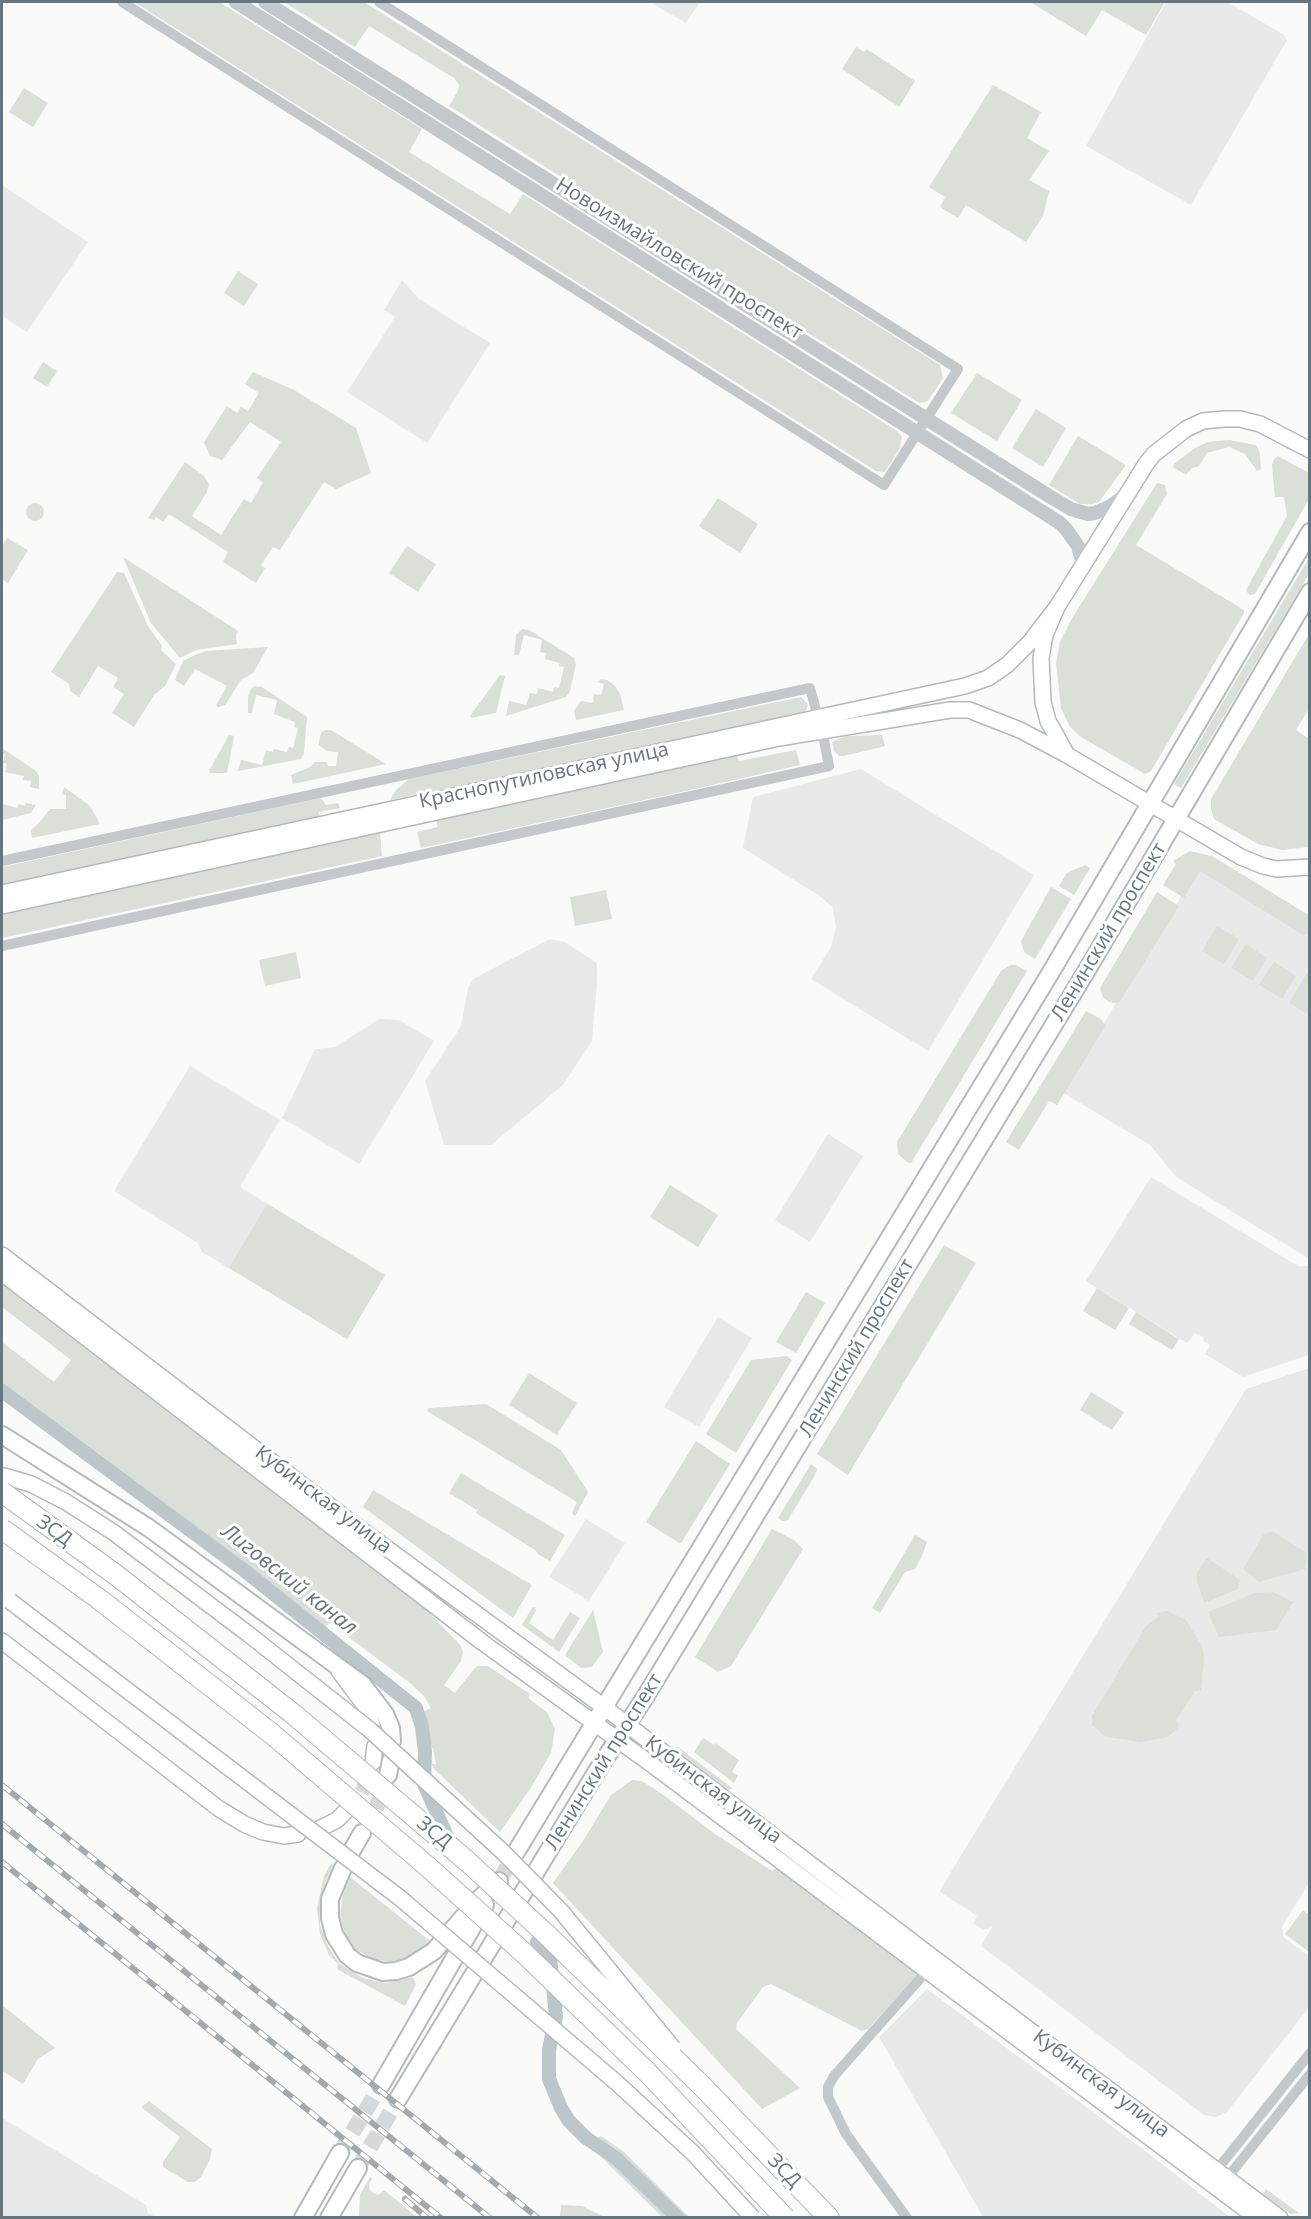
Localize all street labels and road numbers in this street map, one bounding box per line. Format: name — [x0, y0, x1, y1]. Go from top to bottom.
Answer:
street label: Новоизмайловский проспект — [551, 173, 807, 345]
street label: Краснопутиловская улица — [417, 738, 671, 814]
street label: Ленинский проспект — [1046, 839, 1172, 1025]
street label: Ленинский проспект — [794, 1255, 920, 1441]
street label: Кубинская улица — [250, 1441, 396, 1559]
street label: ЗСД — [32, 1510, 76, 1552]
street label: Ленинский проспект — [540, 1669, 668, 1855]
street label: Кубинская улица — [640, 1731, 786, 1849]
street label: ЗСД — [412, 1812, 456, 1854]
street label: Кубинская улица — [1028, 2025, 1174, 2143]
street label: ЗСД — [762, 2149, 806, 2193]

